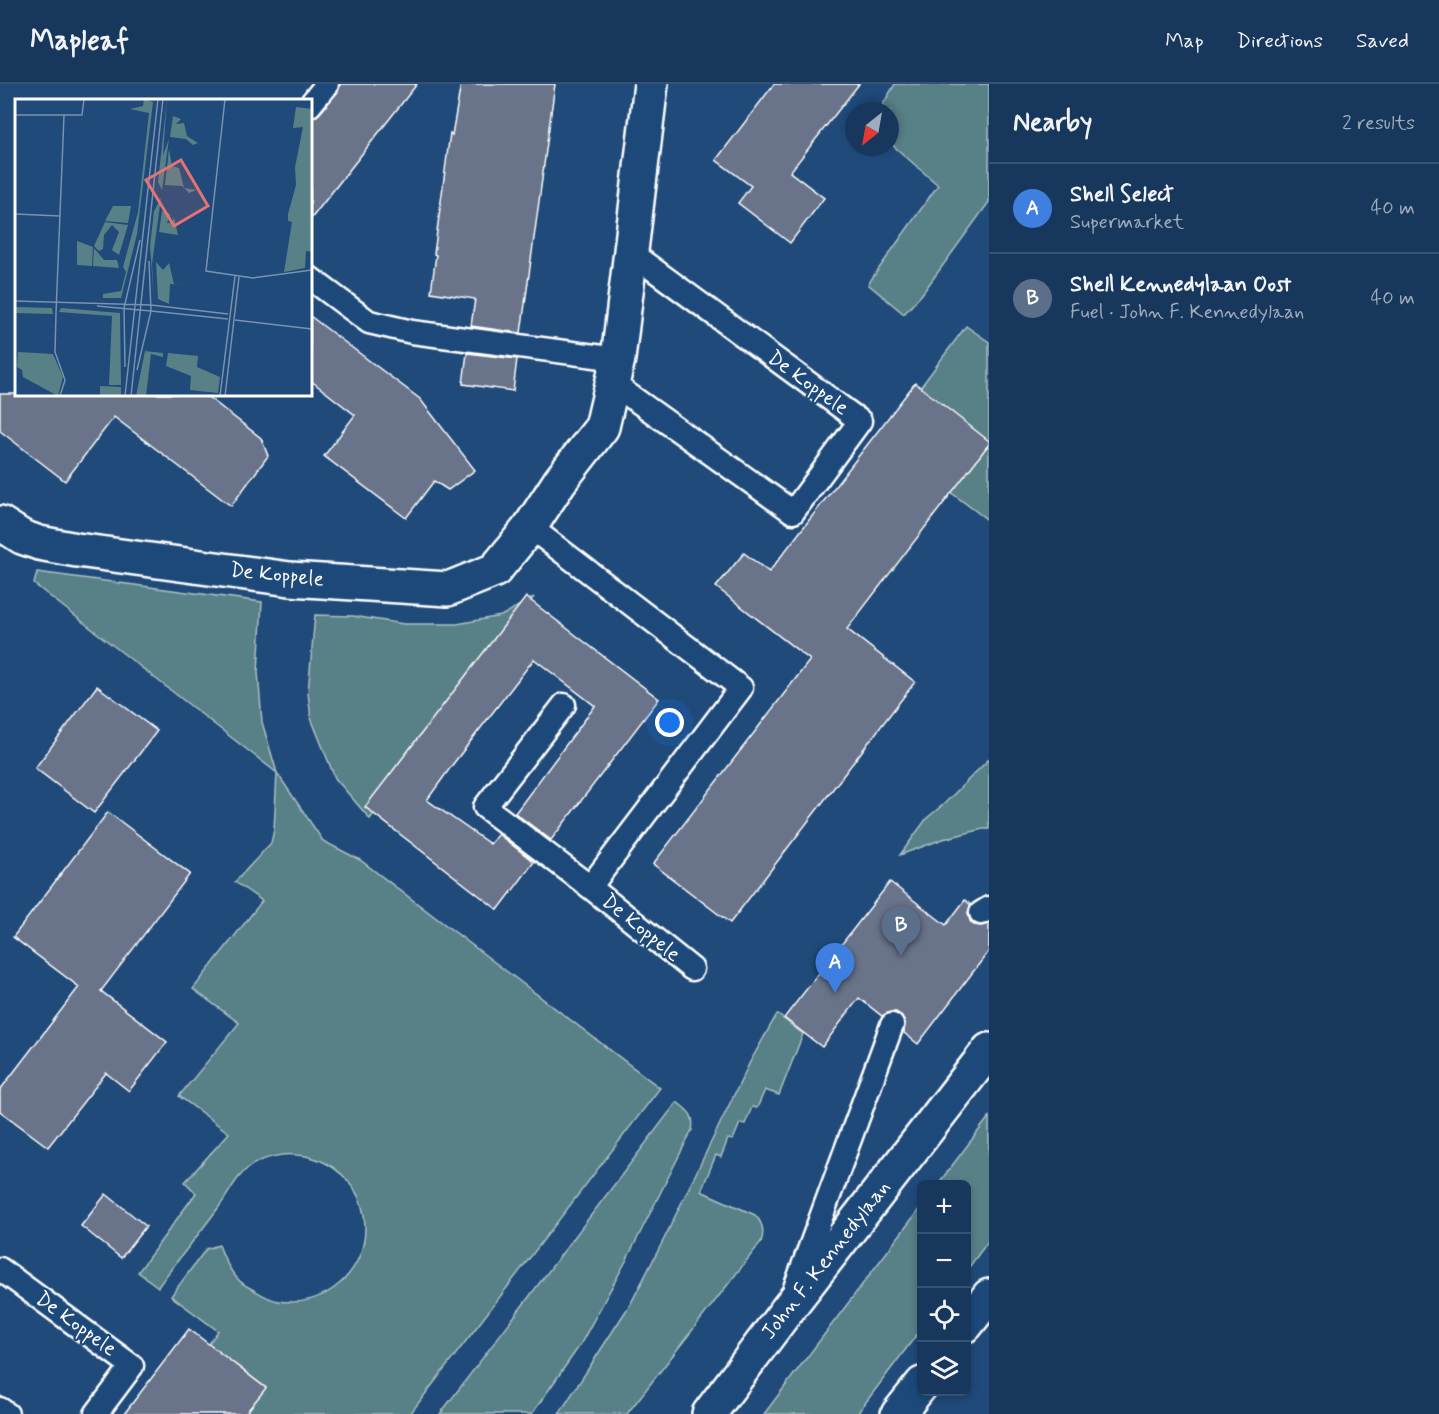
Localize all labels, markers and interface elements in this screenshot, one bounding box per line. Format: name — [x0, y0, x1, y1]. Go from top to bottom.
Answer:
text: Mapleaf — [30, 23, 129, 60]
text: Map — [1165, 27, 1204, 55]
text: Directions — [1237, 27, 1323, 55]
text: Saved — [1356, 27, 1409, 55]
inset map — [15, 99, 312, 396]
north arrow — [845, 102, 899, 156]
text: Nearby — [1013, 106, 1092, 140]
text: 2 results — [1342, 110, 1415, 137]
text: Shell Select — [1070, 181, 1174, 209]
text: A — [1026, 195, 1039, 222]
text: 40 m — [1371, 195, 1415, 222]
text: Supermarket — [1070, 209, 1184, 236]
text: Shell Kennedylaan Oost — [1070, 271, 1291, 299]
text: B — [1026, 285, 1039, 312]
text: 40 m — [1371, 285, 1415, 312]
text: Fuel · John F. Kennedylaan — [1070, 299, 1304, 326]
street label: De Koppele — [762, 344, 854, 422]
street label: De Koppele — [229, 556, 325, 594]
your location — [655, 708, 684, 737]
street label: De Koppele — [596, 887, 686, 969]
pin: B — [882, 906, 920, 956]
pin: A — [816, 944, 854, 993]
street label: John F. Kennedylaan — [755, 1175, 897, 1345]
map controls — [917, 1180, 971, 1396]
button: + — [917, 1180, 971, 1234]
button: − — [917, 1234, 971, 1288]
street label: De Koppele — [30, 1285, 122, 1363]
button: locate — [917, 1288, 971, 1342]
button: layers — [917, 1342, 971, 1396]

